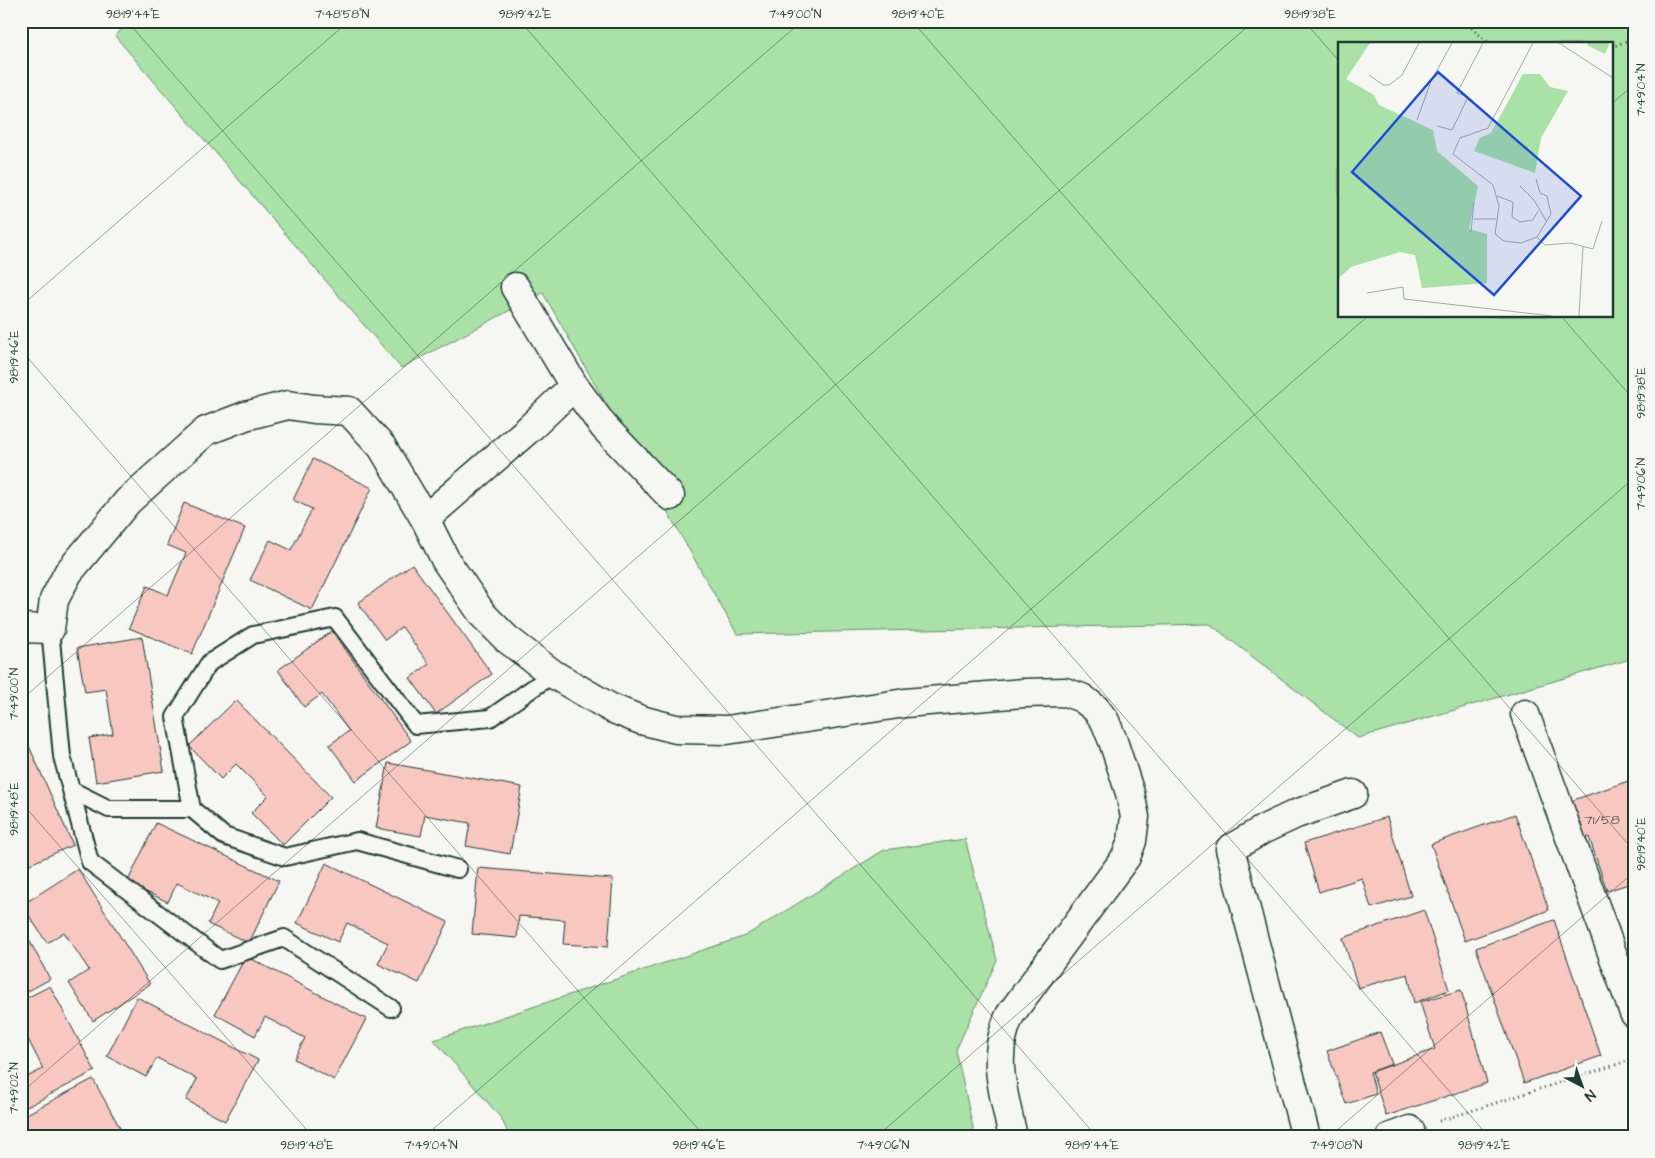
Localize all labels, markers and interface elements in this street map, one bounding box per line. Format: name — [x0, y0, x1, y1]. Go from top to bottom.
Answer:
text: 98°19'44"E — [106, 6, 160, 23]
text: 7°48'58"N — [315, 6, 370, 23]
text: 98°19'42"E — [499, 6, 551, 23]
text: 7°49'00"N — [769, 6, 822, 23]
text: 98°19'40"E — [891, 6, 945, 23]
text: 98°19'38"E — [1284, 6, 1336, 23]
inset map — [1338, 42, 1612, 318]
text: 7°49'04"N — [1633, 63, 1650, 117]
text: 98°19'46"E — [6, 330, 23, 384]
text: 98°19'38"E — [1633, 367, 1650, 419]
text: 7°49'06"N — [1633, 457, 1650, 510]
text: 7°49'00"N — [6, 667, 23, 720]
text: 98°19'48"E — [6, 782, 23, 836]
house number: 71/58 — [1584, 810, 1620, 830]
text: 98°19'40"E — [1633, 817, 1650, 871]
north arrow — [1558, 1060, 1608, 1110]
text: 7°49'02"N — [6, 1062, 23, 1114]
text: N — [1580, 1085, 1600, 1106]
text: 98°19'48"E — [280, 1137, 334, 1154]
text: 7°49'04"N — [404, 1137, 458, 1154]
text: 98°19'46"E — [672, 1137, 726, 1154]
text: 7°49'06"N — [857, 1137, 910, 1154]
text: 98°19'44"E — [1065, 1137, 1119, 1154]
text: 7°49'08"N — [1310, 1137, 1363, 1154]
text: 98°19'42"E — [1458, 1137, 1510, 1154]

